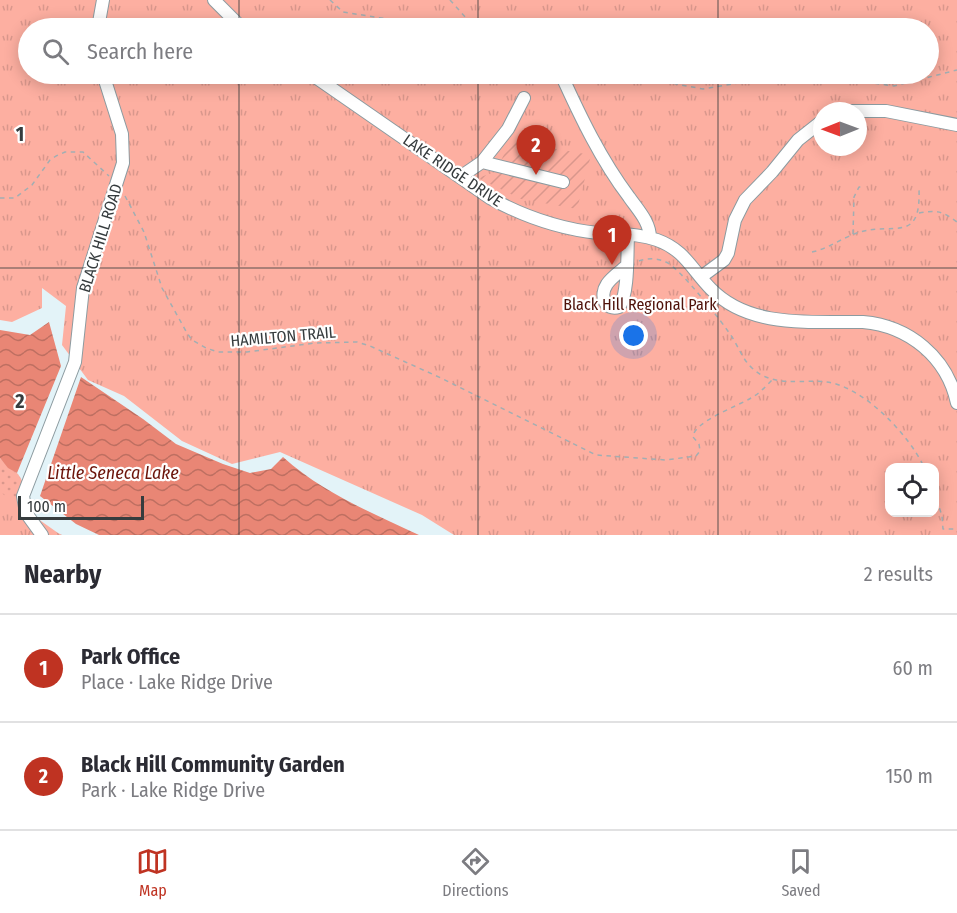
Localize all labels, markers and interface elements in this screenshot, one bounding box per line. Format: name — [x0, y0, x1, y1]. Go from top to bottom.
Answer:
search box — [18, 18, 939, 84]
icon: search — [39, 35, 72, 68]
text: Search here — [87, 38, 193, 65]
north arrow — [813, 102, 867, 156]
text: 1 — [16, 122, 24, 146]
pin: 2 — [516, 126, 556, 175]
street label: LAKE RIDGE DRIVE — [399, 130, 506, 211]
street label: BLACK HILL ROAD — [75, 182, 126, 295]
pin: 1 — [592, 216, 632, 265]
park label: Black Hill Regional Park — [563, 295, 717, 314]
your location — [619, 321, 648, 350]
street label: HAMILTON TRAIL — [230, 322, 336, 351]
text: 2 — [14, 389, 25, 413]
water label: Little Seneca Lake — [47, 462, 179, 484]
map controls — [885, 463, 939, 517]
button: locate — [885, 463, 939, 517]
scale bar — [18, 493, 144, 520]
text: 100 m — [27, 497, 66, 516]
text: Nearby — [24, 559, 101, 590]
text: 2 results — [864, 562, 933, 586]
text: Park Office — [81, 643, 180, 670]
text: 1 — [39, 656, 48, 680]
text: 60 m — [893, 656, 933, 680]
text: Place · Lake Ridge Drive — [81, 670, 273, 694]
text: Black Hill Community Garden — [81, 751, 345, 778]
text: 2 — [39, 764, 48, 788]
text: 150 m — [886, 764, 933, 788]
text: Park · Lake Ridge Drive — [81, 778, 265, 802]
tab: Map — [136, 845, 169, 900]
tab: Directions — [442, 845, 509, 900]
tab: Saved — [781, 845, 821, 900]

